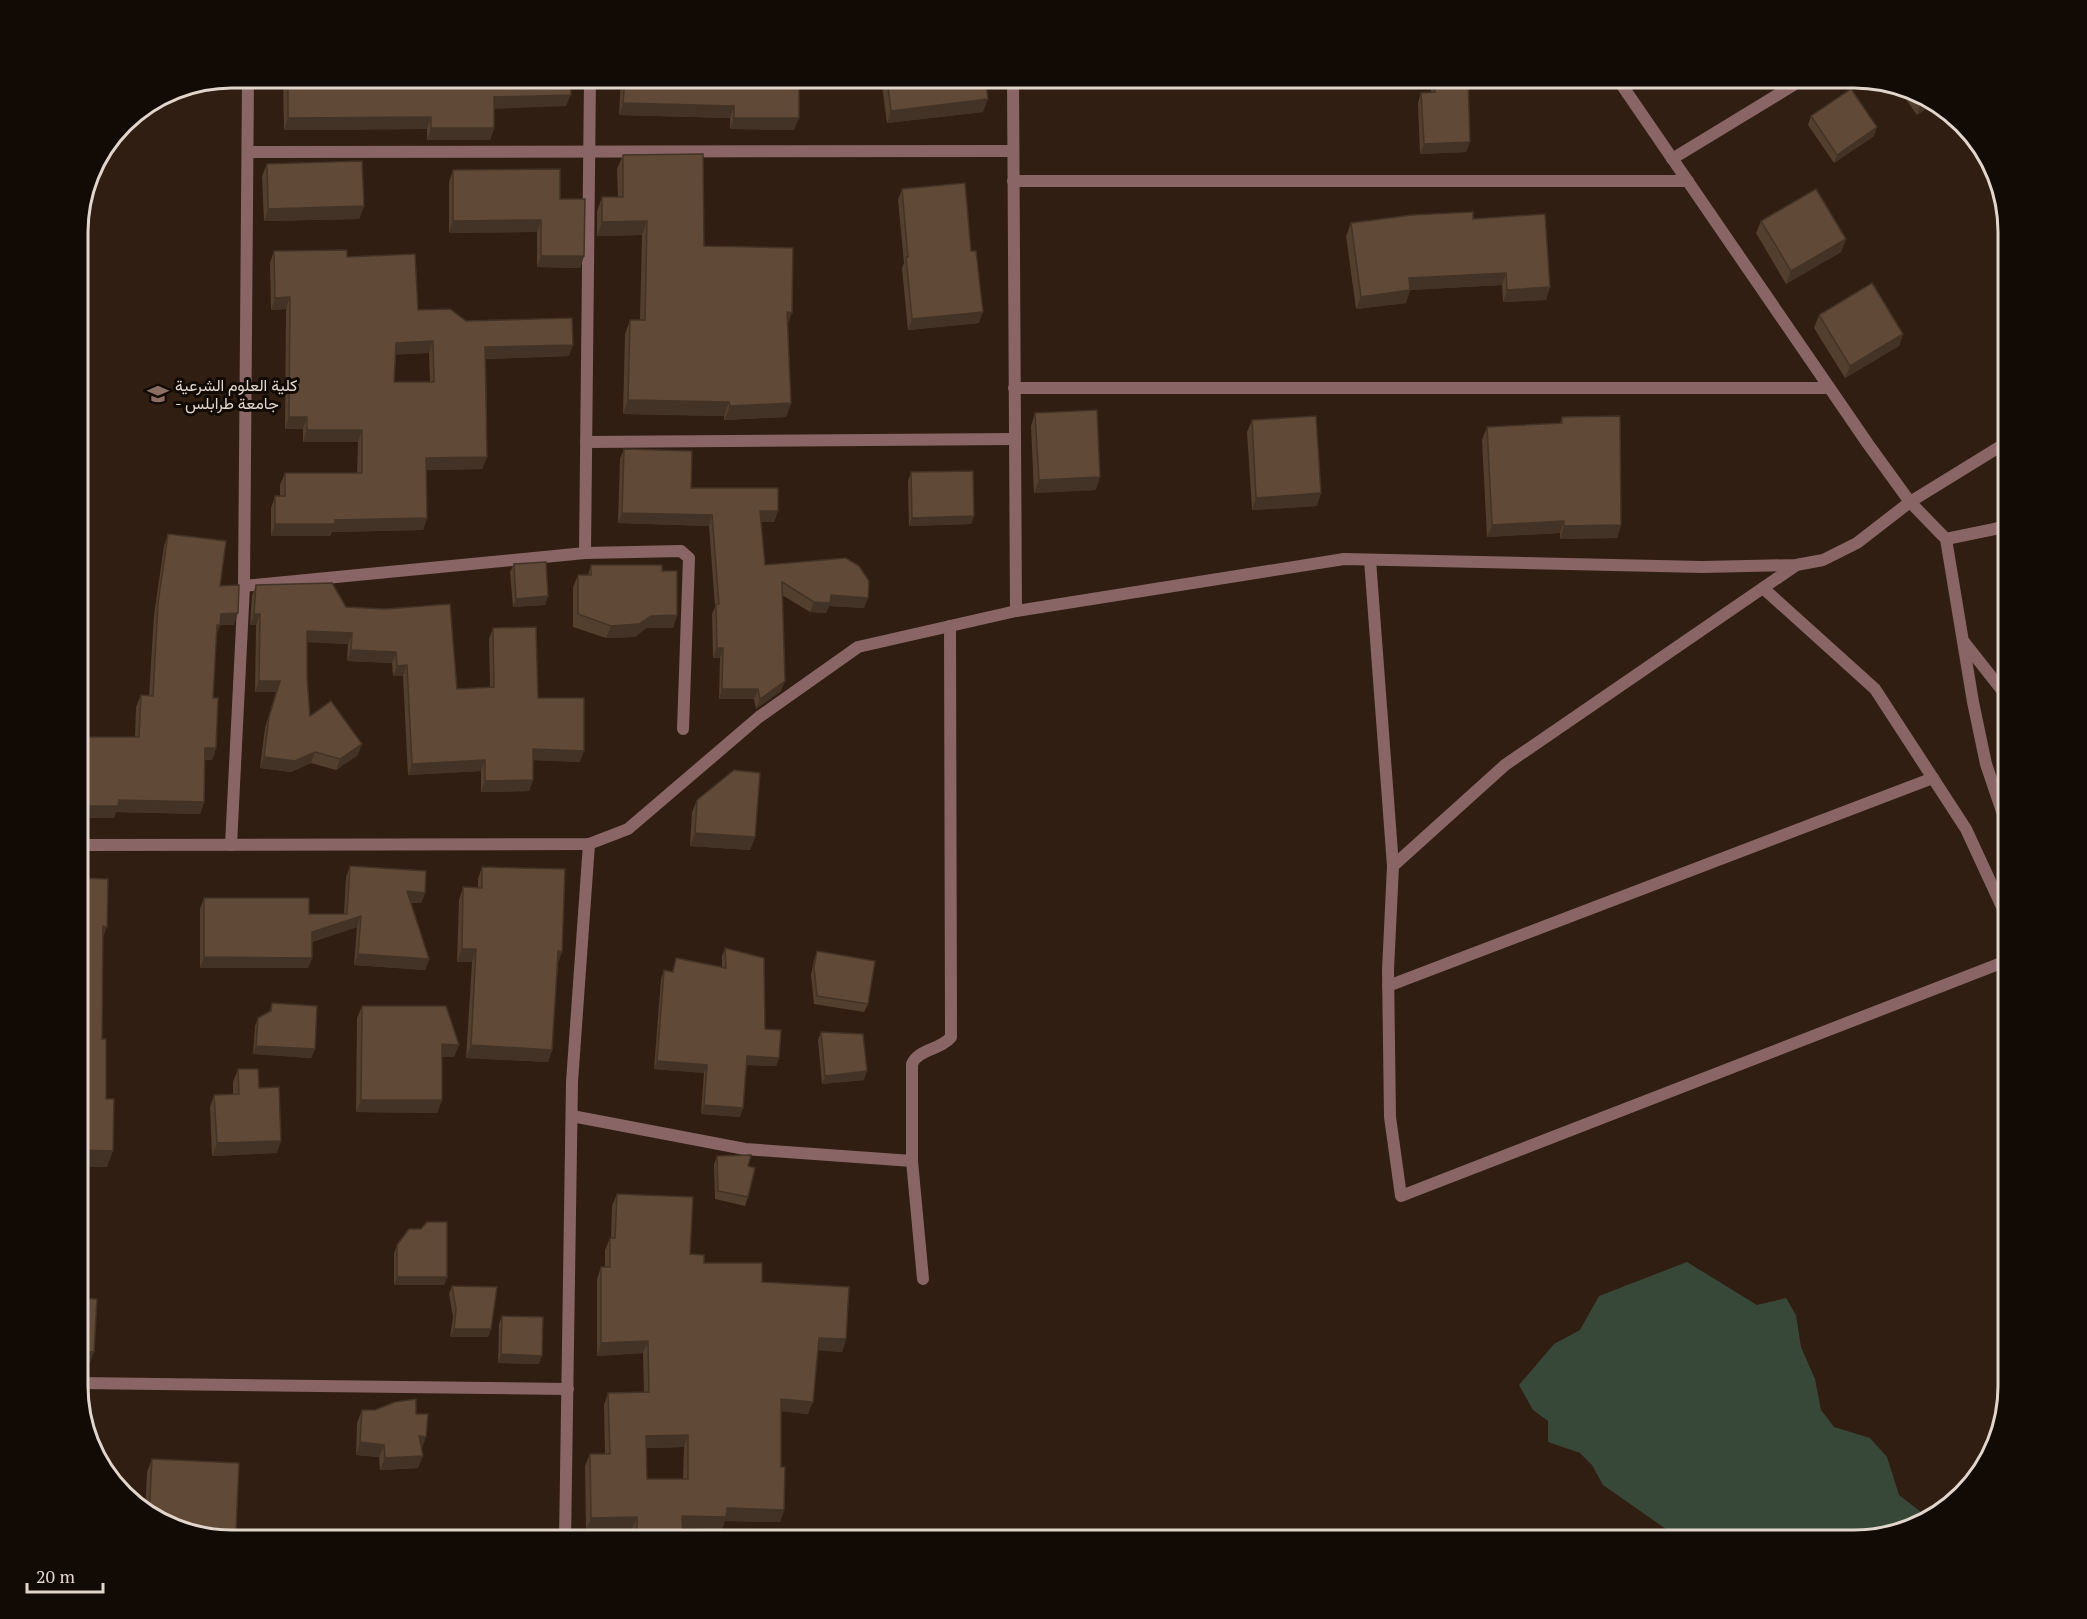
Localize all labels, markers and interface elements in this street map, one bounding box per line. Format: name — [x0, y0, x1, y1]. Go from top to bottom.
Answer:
place label: كلية العلوم الشرعية - جامعة طرابلس — [175, 374, 297, 414]
school or university icon: كلية العلوم الشرعية - جامعة طرابلس — [146, 382, 170, 406]
scale bar — [27, 1556, 104, 1594]
text: 20 m — [36, 1564, 76, 1588]

